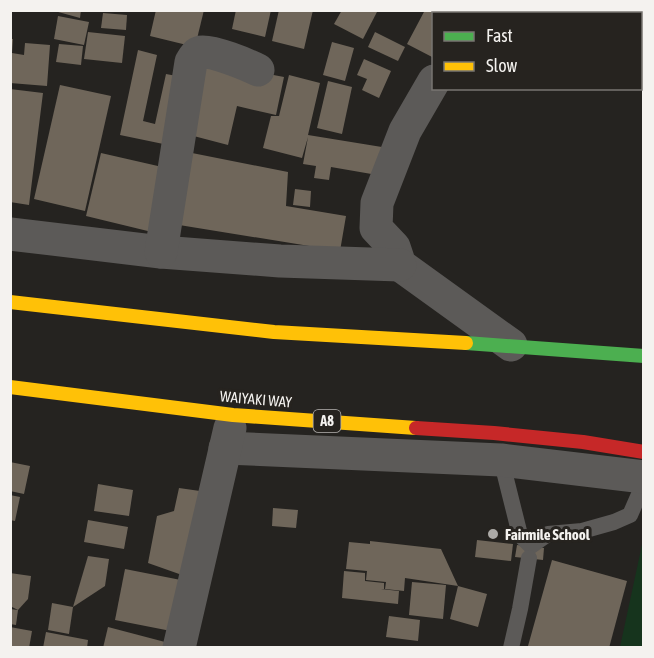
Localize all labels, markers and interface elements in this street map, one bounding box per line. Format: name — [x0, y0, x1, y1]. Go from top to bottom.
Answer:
legend — [432, 12, 642, 90]
text: Fast — [486, 25, 513, 46]
text: Slow — [486, 55, 517, 76]
street label: WAIYAKI WAY — [219, 387, 293, 411]
road number: A8 — [314, 410, 340, 432]
place label: Fairmile School — [505, 526, 591, 543]
marker: Fairmile School — [486, 527, 500, 541]

